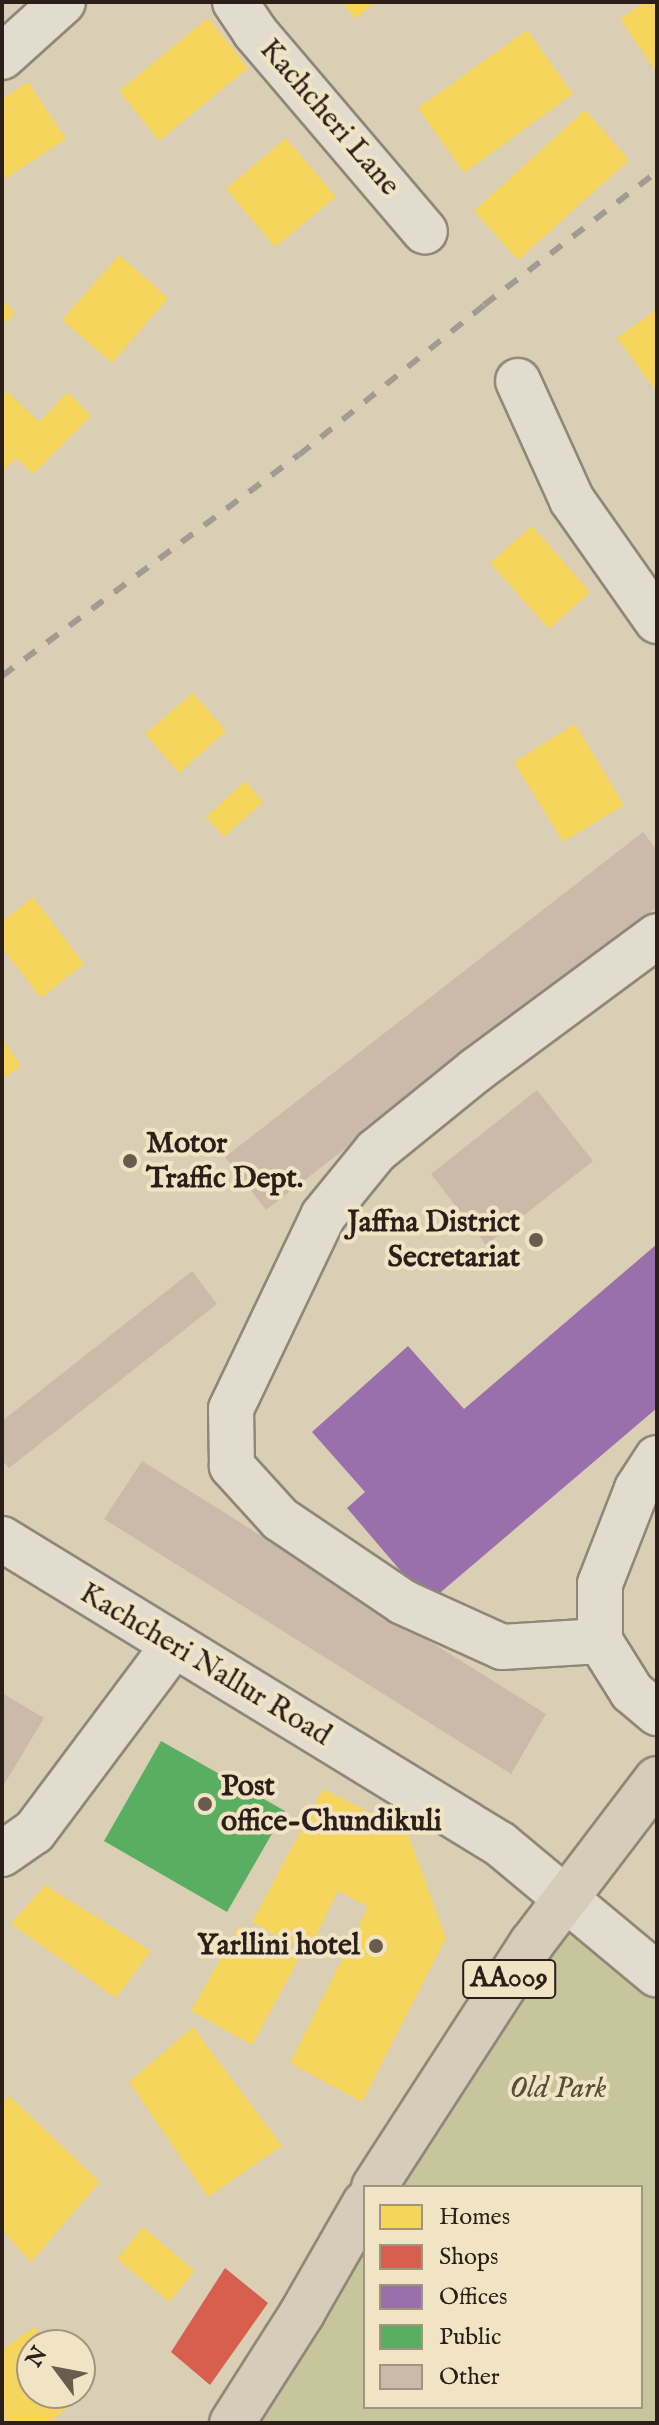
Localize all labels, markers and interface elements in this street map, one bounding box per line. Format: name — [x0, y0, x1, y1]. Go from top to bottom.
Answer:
street label: Kachcheri Lane — [251, 32, 407, 204]
place label: Motor Traffic Dept. — [146, 1126, 303, 1196]
marker: Motor Traffic Dept. — [121, 1152, 139, 1170]
place label: Jaffna District Secretariat — [347, 1205, 520, 1276]
marker: Jaffna District Secretariat — [527, 1231, 545, 1249]
street label: Kachcheri Nallur Road — [73, 1576, 337, 1754]
place label: Post office-Chundikuli — [221, 1769, 442, 1840]
marker: Post office-Chundikuli — [196, 1795, 214, 1813]
place label: Yarllini hotel — [197, 1928, 360, 1964]
marker: Yarllini hotel — [367, 1937, 385, 1955]
road number: AA009 — [461, 1955, 557, 2003]
park label: Old Park — [510, 2071, 606, 2107]
legend — [363, 2185, 643, 2409]
text: Homes — [439, 2202, 510, 2233]
text: Shops — [439, 2242, 498, 2273]
text: Offices — [439, 2282, 507, 2313]
text: Public — [439, 2322, 501, 2353]
north arrow — [16, 2329, 96, 2409]
text: N — [20, 2342, 54, 2373]
text: Other — [439, 2362, 500, 2393]

